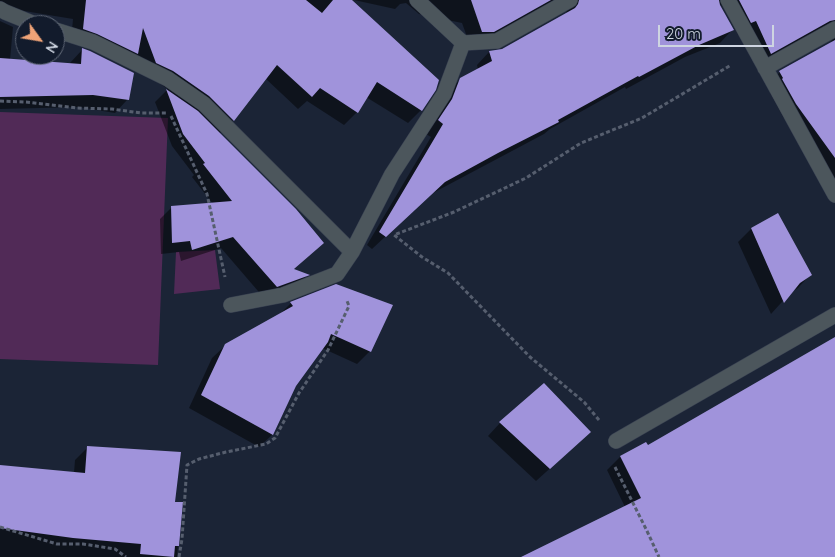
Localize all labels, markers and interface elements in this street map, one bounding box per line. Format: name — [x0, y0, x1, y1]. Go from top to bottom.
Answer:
north arrow — [15, 15, 65, 65]
scale bar — [660, 15, 776, 47]
text: 20 m — [666, 24, 701, 43]
text: N — [42, 38, 62, 57]

